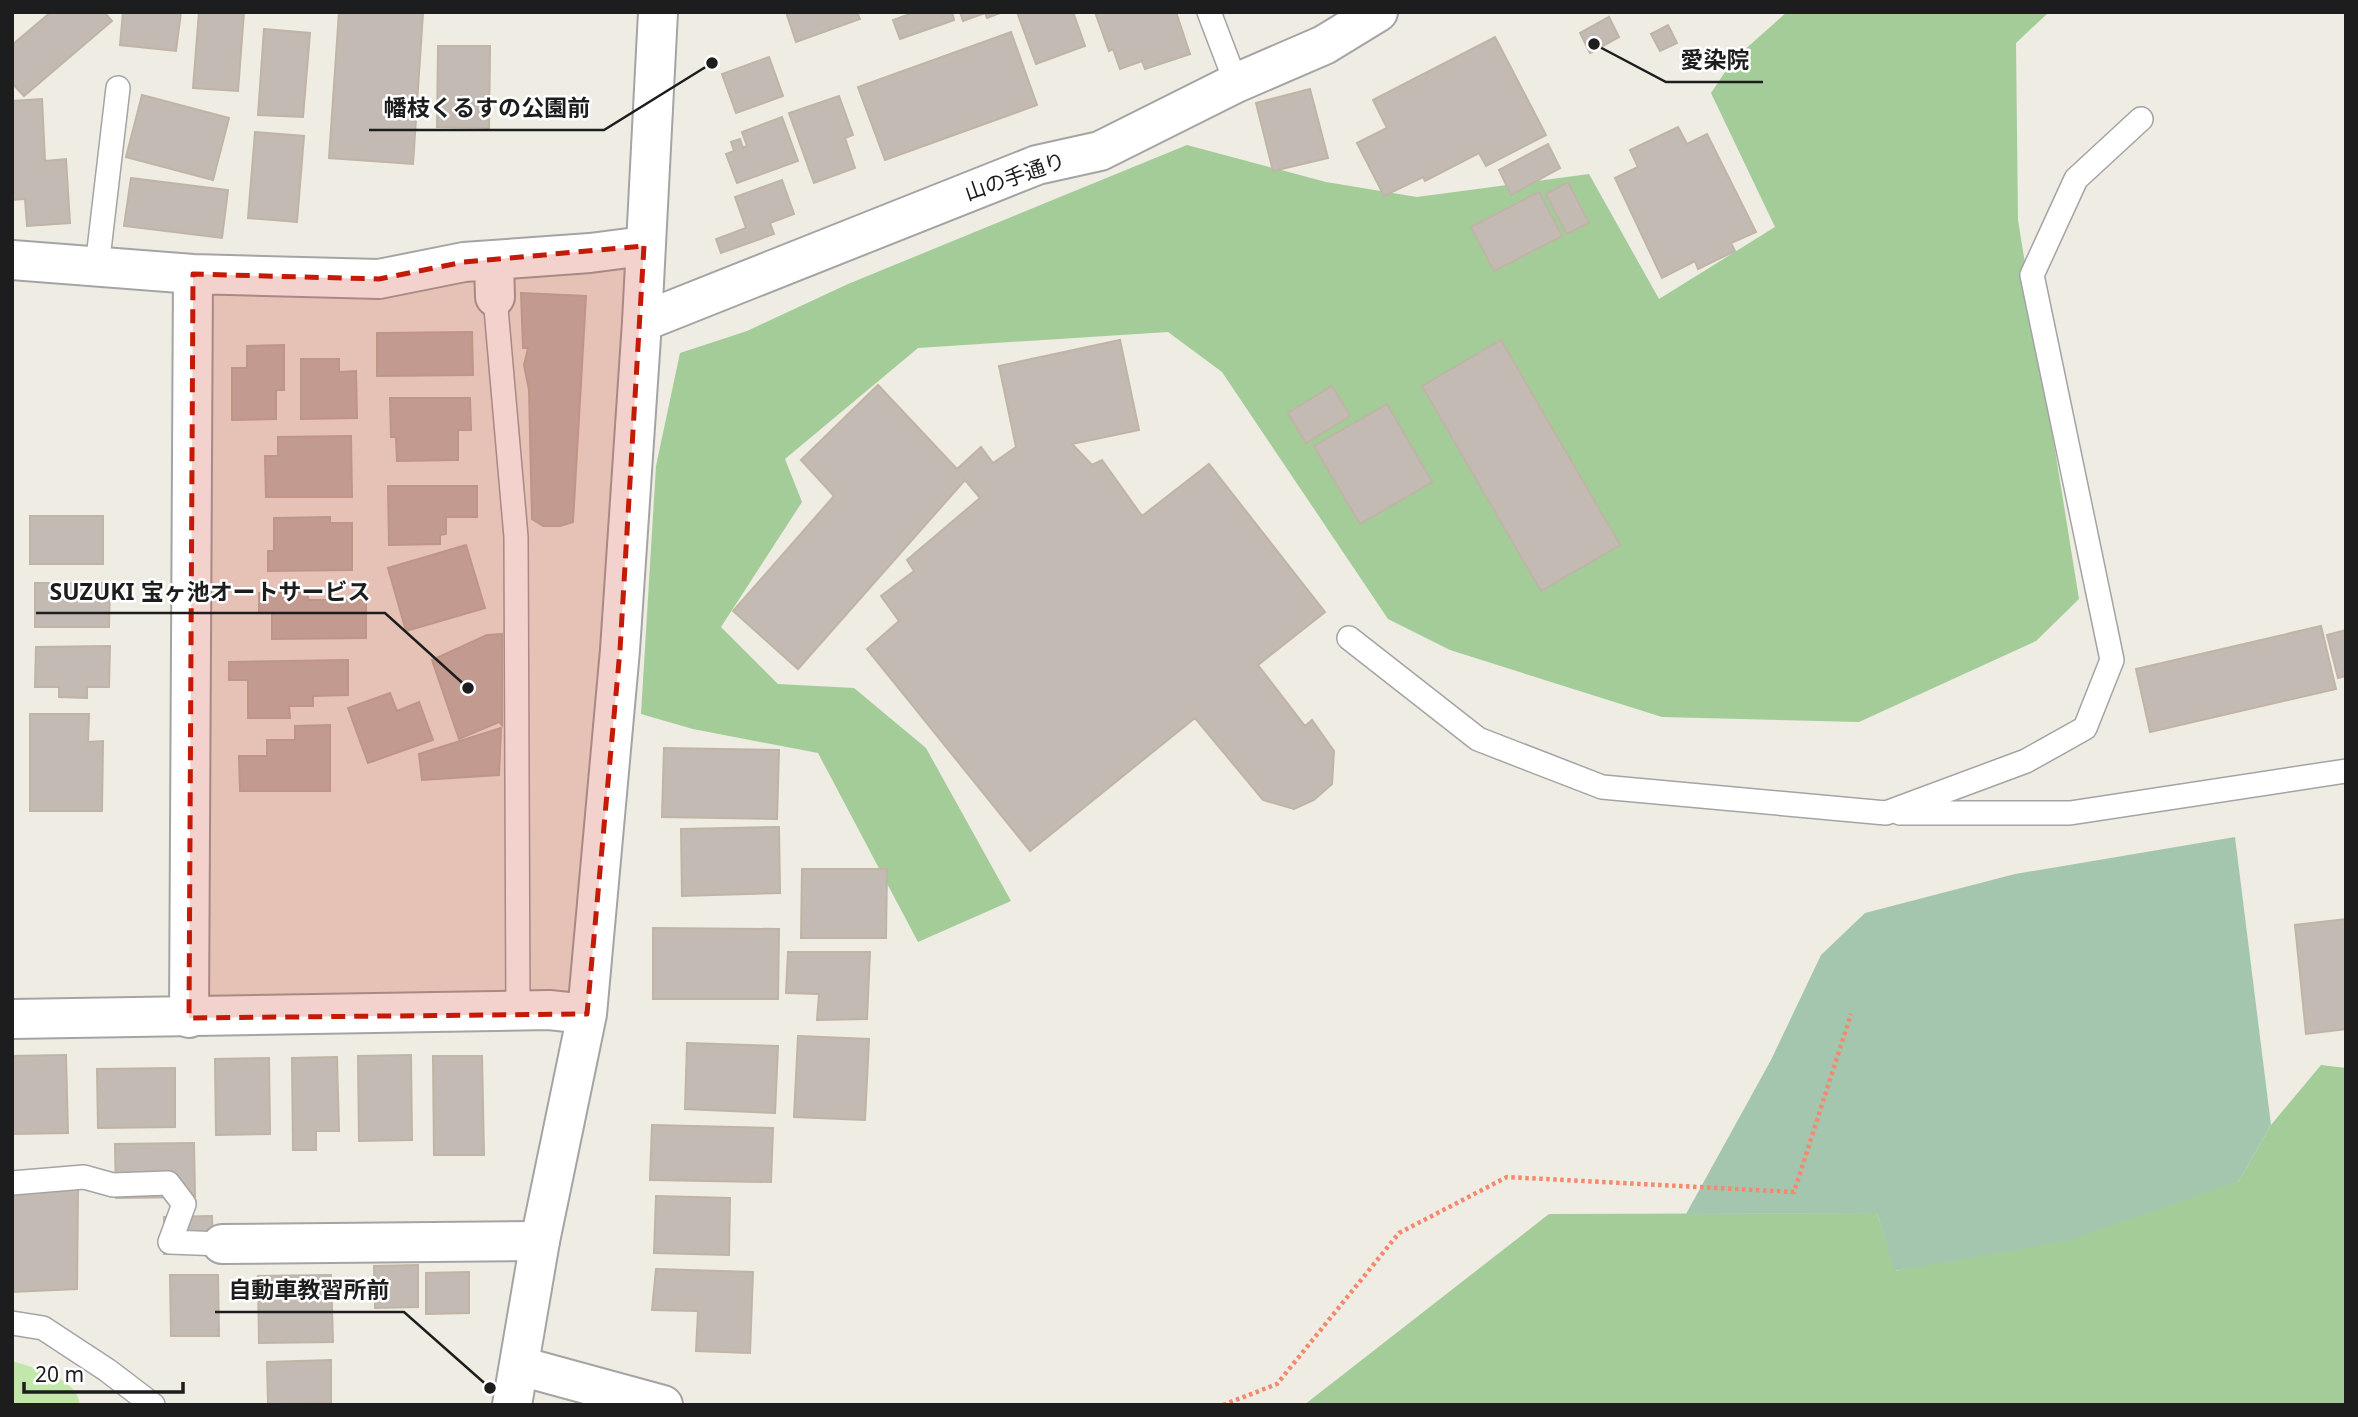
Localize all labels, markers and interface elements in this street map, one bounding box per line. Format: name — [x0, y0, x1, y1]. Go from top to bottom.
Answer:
callout: 愛染院 — [1666, 38, 1763, 82]
text: 愛染院 — [1681, 43, 1750, 75]
callout: 幡枝くるすの公園前 — [369, 86, 604, 130]
text: 幡枝くるすの公園前 — [384, 91, 590, 123]
street label: 山の手通り — [960, 146, 1069, 206]
callout: SUZUKI 宝ヶ池オートサービス — [36, 569, 385, 613]
text: SUZUKI 宝ヶ池オートサービス — [50, 575, 370, 607]
callout: 自動車教習所前 — [215, 1268, 404, 1312]
text: 自動車教習所前 — [229, 1273, 390, 1305]
scale bar — [24, 1350, 184, 1394]
text: 20 m — [35, 1360, 84, 1388]

